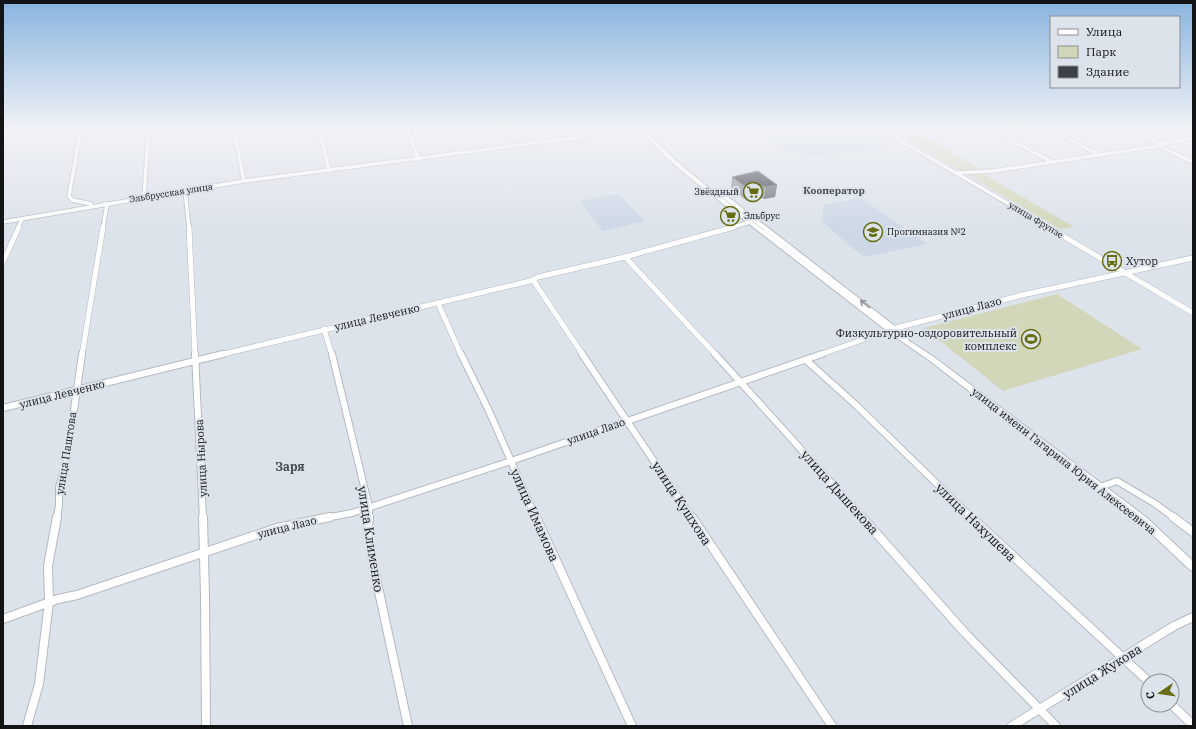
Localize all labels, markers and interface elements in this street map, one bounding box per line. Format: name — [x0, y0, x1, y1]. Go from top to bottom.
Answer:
legend — [1050, 16, 1180, 88]
text: Улица — [1086, 24, 1123, 39]
text: Парк — [1086, 44, 1116, 59]
text: Здание — [1086, 64, 1129, 79]
street label: Эльбрусская улица — [128, 180, 214, 205]
supermarket icon: Звёздный — [742, 181, 764, 203]
district label: Кооператор — [803, 184, 865, 197]
place label: Звёздный — [695, 186, 739, 197]
street label: улица Фрунзе — [1007, 199, 1066, 240]
supermarket icon: Эльбрус — [719, 205, 741, 227]
place label: Эльбрус — [744, 210, 780, 221]
school or university icon: Прогимназия №2 — [862, 221, 884, 243]
place label: Прогимназия №2 — [887, 226, 966, 237]
bus stop icon: Хутор — [1101, 250, 1123, 272]
place label: Хутор — [1126, 254, 1158, 268]
street label: улица Лазо — [941, 293, 1003, 323]
street label: улица Левченко — [333, 300, 421, 334]
one-way arrow — [859, 300, 870, 308]
place label: Физкультурно-оздоровительный комплекс — [836, 326, 1017, 353]
sports icon: Физкультурно-оздоровительный комплекс — [1020, 328, 1042, 350]
street label: улица Левченко — [18, 377, 106, 411]
street label: улица имени Гагарина Юрия Алексеевича — [969, 385, 1159, 537]
street label: улица Паштова — [53, 411, 79, 495]
street label: улица Лазо — [565, 415, 627, 447]
street label: улица Нырова — [192, 419, 210, 497]
street label: улица Дышекова — [797, 446, 882, 538]
street label: улица Кушхова — [648, 458, 715, 549]
district label: Заря — [275, 459, 305, 474]
street label: улица Имамова — [506, 466, 563, 564]
street label: улица Нахушева — [932, 479, 1020, 565]
street label: улица Клименко — [354, 485, 387, 593]
street label: улица Лазо — [256, 513, 318, 541]
street label: улица Жукова — [1060, 640, 1145, 702]
north arrow — [1140, 673, 1180, 713]
text: С — [1143, 690, 1158, 700]

